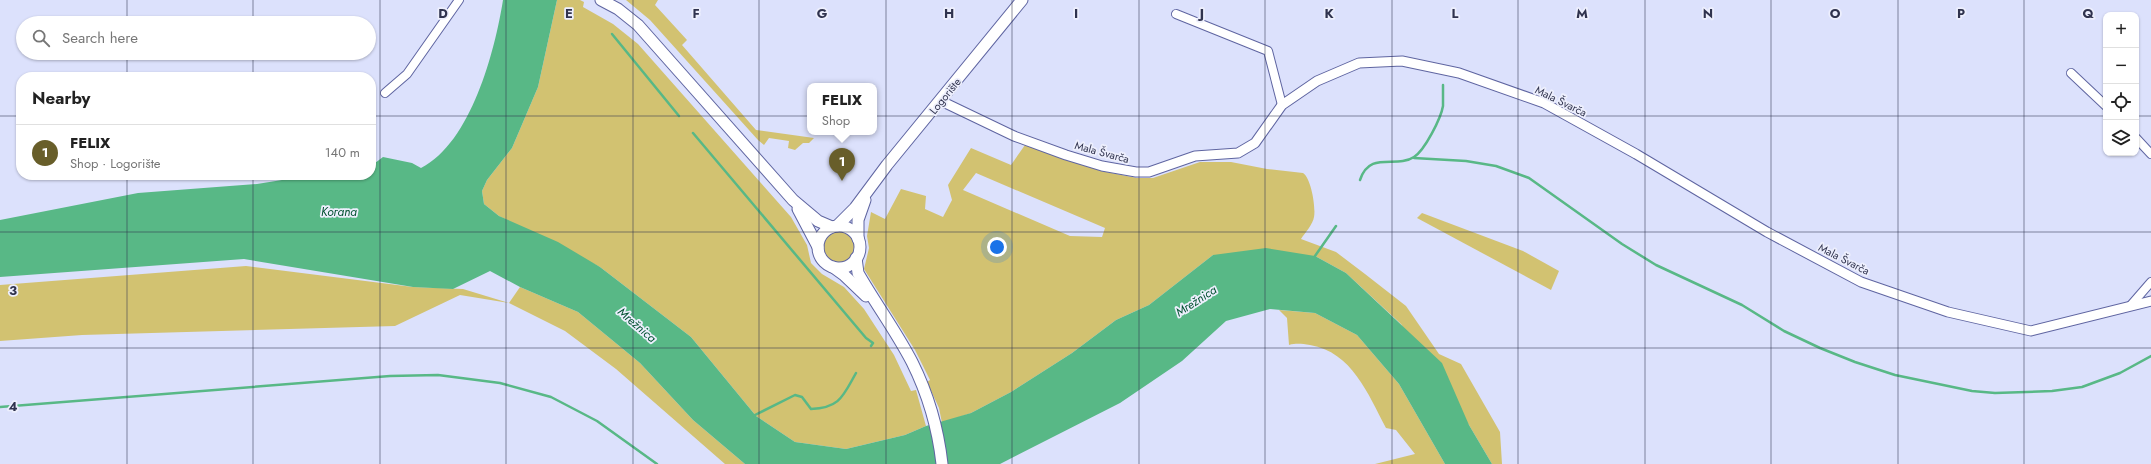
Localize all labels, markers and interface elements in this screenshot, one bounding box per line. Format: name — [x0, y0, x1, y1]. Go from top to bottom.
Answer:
text: D — [438, 4, 448, 23]
text: E — [565, 4, 573, 23]
text: F — [692, 4, 700, 23]
text: G — [817, 4, 828, 23]
text: H — [944, 4, 954, 23]
text: I — [1074, 4, 1078, 23]
text: J — [1197, 4, 1204, 23]
text: K — [1324, 4, 1334, 23]
text: L — [1452, 4, 1459, 23]
text: M — [1576, 4, 1588, 23]
text: N — [1703, 4, 1713, 23]
text: O — [1830, 4, 1841, 23]
text: P — [1957, 4, 1965, 23]
text: Q — [2082, 4, 2094, 23]
map controls — [2103, 12, 2139, 156]
button: + — [2103, 12, 2139, 48]
search box — [16, 16, 376, 60]
icon: search — [30, 27, 52, 49]
text: Search here — [62, 27, 138, 49]
button: − — [2103, 48, 2139, 84]
street label: Logorište — [925, 74, 965, 118]
street label: Mala Švarča — [1532, 82, 1590, 120]
popup — [807, 83, 877, 135]
button: locate — [2103, 84, 2139, 120]
text: Nearby — [32, 86, 90, 110]
text: FELIX — [822, 89, 862, 111]
text: Shop — [822, 111, 850, 130]
button: layers — [2103, 120, 2139, 156]
text: FELIX — [70, 132, 110, 154]
street label: Mala Švarča — [1073, 137, 1131, 167]
text: 1 — [42, 143, 48, 162]
text: 140 m — [325, 143, 360, 162]
pin: 1 — [829, 148, 855, 181]
text: Shop · Logorište — [70, 154, 161, 173]
water label: Korana — [321, 203, 357, 221]
your location — [987, 237, 1007, 257]
street label: Mala Švarča — [1816, 239, 1872, 279]
text: 3 — [9, 281, 17, 300]
water label: Mrežnica — [1172, 281, 1220, 321]
water label: Mrežnica — [614, 303, 661, 347]
text: 4 — [8, 397, 18, 416]

